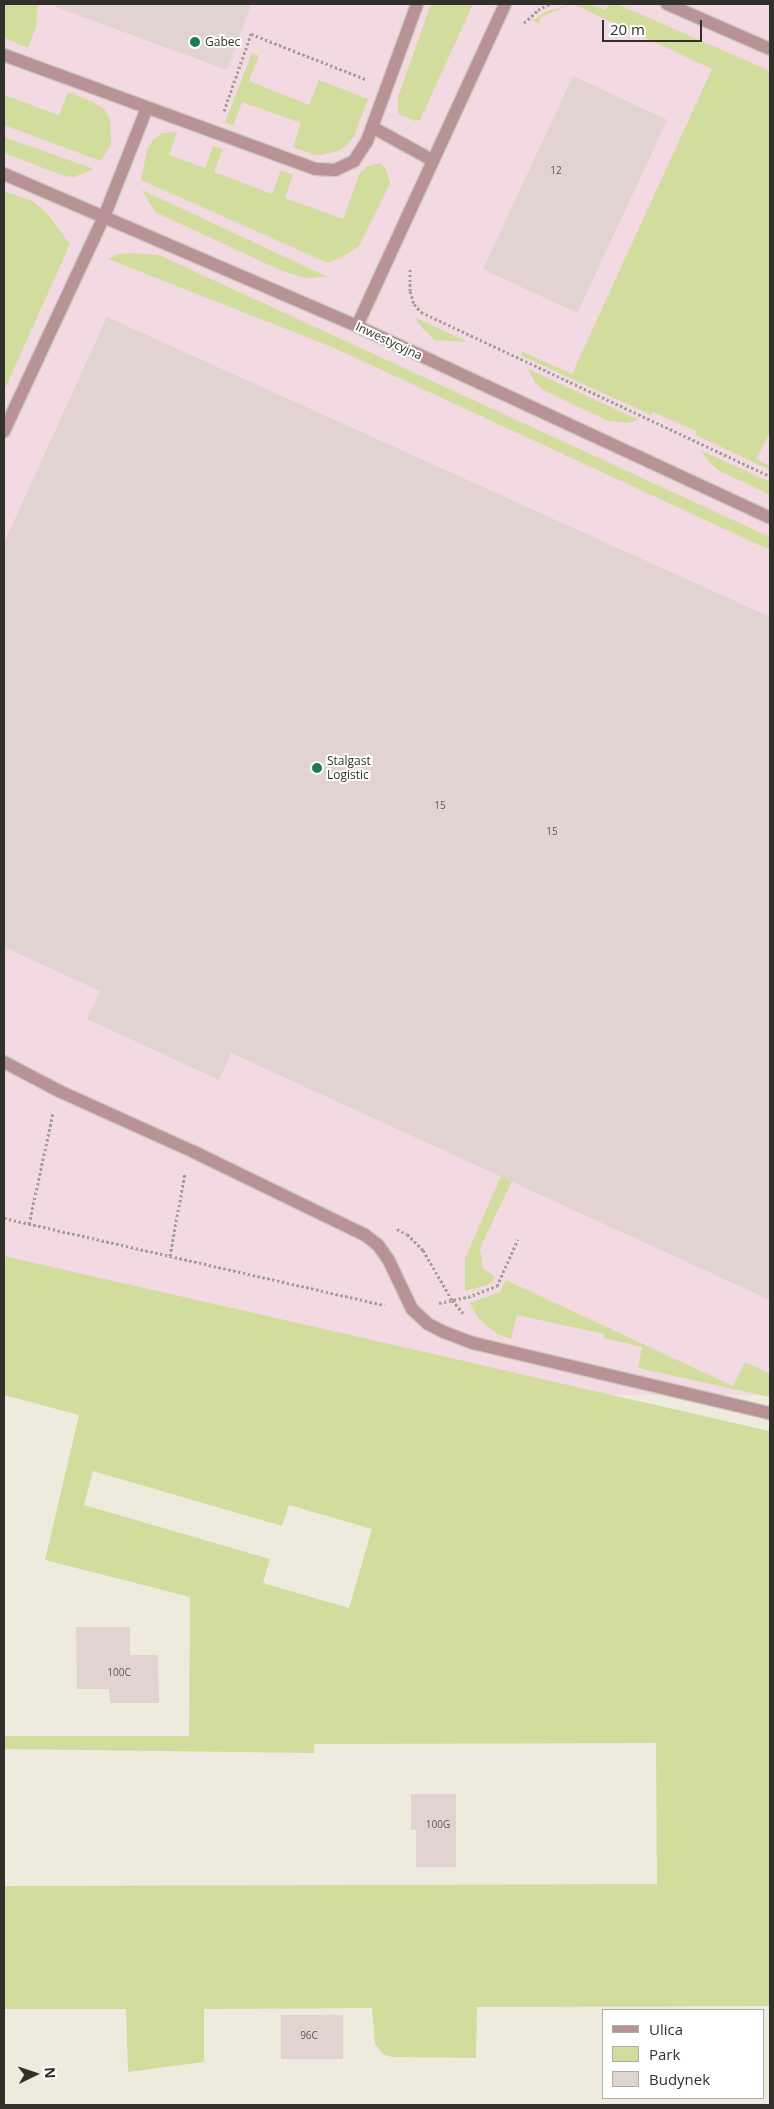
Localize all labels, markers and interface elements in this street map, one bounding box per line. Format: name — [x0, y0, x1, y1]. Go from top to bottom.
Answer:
scale bar — [604, 10, 704, 42]
text: 20 m — [610, 19, 645, 39]
place label: Gabec — [205, 35, 240, 49]
marker: Gabec — [189, 36, 201, 48]
house number: 12 — [550, 165, 562, 177]
street label: Inwestycyjna — [354, 319, 424, 363]
place label: Stalgast Logistic — [327, 754, 371, 782]
marker: Stalgast Logistic — [311, 762, 323, 774]
house number: 15 — [434, 800, 446, 812]
house number: 15 — [546, 826, 558, 838]
house number: 100C — [107, 1667, 131, 1679]
house number: 100G — [426, 1819, 450, 1831]
legend — [602, 2009, 764, 2099]
text: Ulica — [649, 2019, 683, 2039]
house number: 96C — [300, 2030, 318, 2042]
text: Park — [649, 2044, 680, 2064]
north arrow — [10, 2049, 60, 2099]
text: N — [41, 2067, 60, 2079]
text: Budynek — [649, 2069, 710, 2089]

